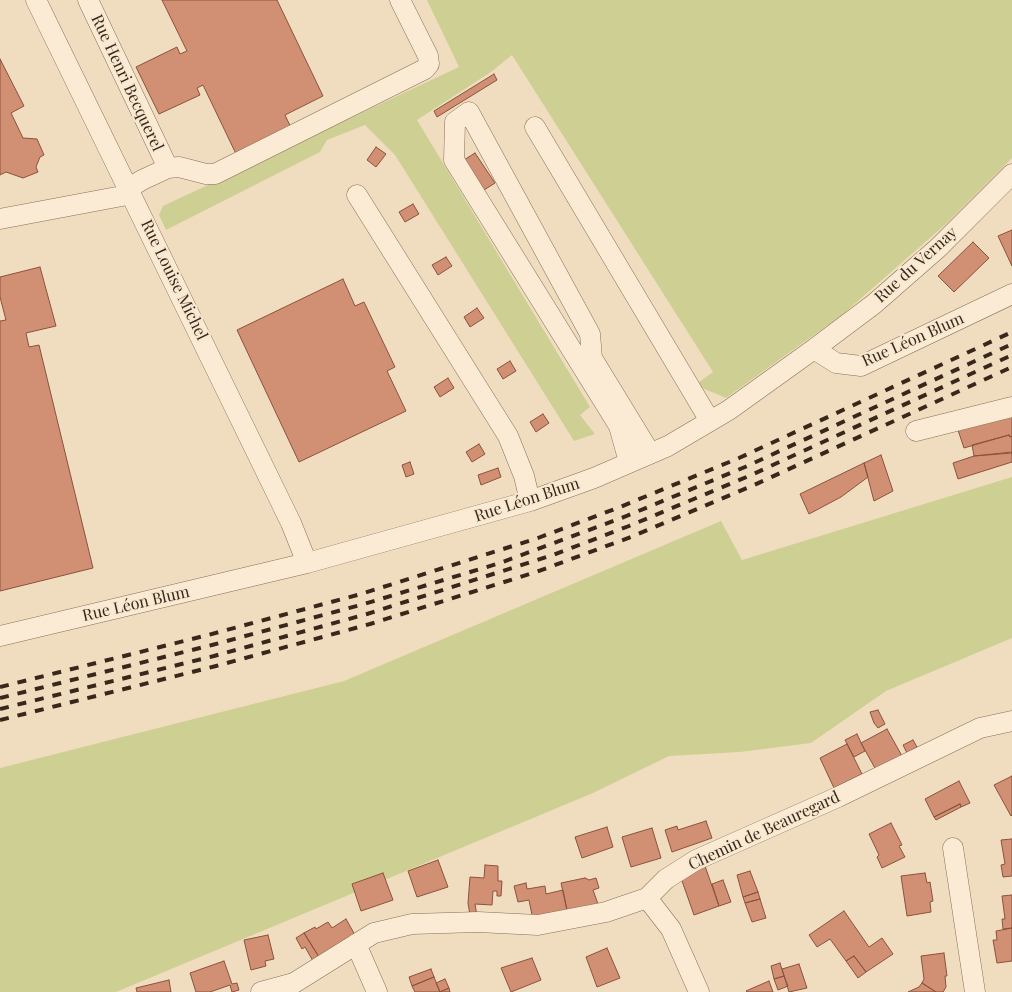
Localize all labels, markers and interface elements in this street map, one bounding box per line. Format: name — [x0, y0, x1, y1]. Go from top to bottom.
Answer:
street label: Rue Henri Becquerel — [87, 12, 167, 154]
street label: Rue Louise Michel — [137, 217, 211, 343]
street label: Rue du Vernay — [871, 223, 961, 307]
street label: Rue Léon Blum — [859, 309, 967, 371]
street label: Rue Léon Blum — [472, 474, 582, 526]
street label: Rue Léon Blum — [81, 582, 191, 626]
street label: Chemin de Beauregard — [685, 787, 843, 875]

